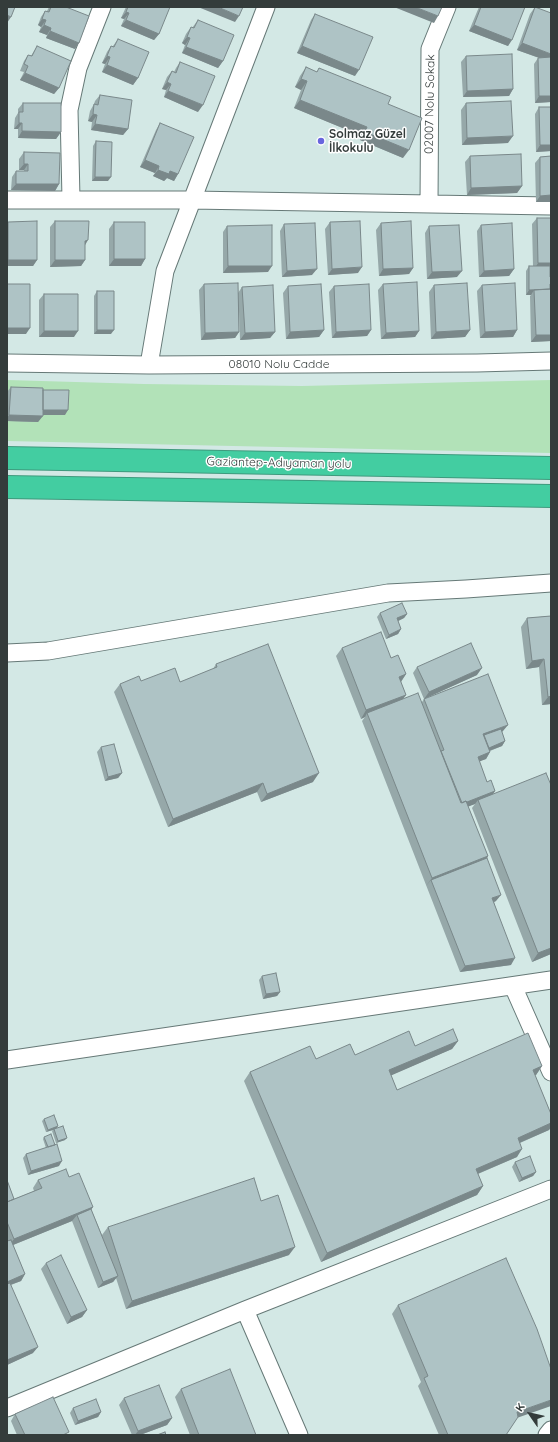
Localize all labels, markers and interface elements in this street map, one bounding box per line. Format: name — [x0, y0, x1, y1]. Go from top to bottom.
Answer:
street label: 02007 Nolu Sokak — [422, 54, 438, 154]
place label: Solmaz Güzel İlkokulu — [329, 127, 406, 155]
marker: Solmaz Güzel İlkokulu — [316, 136, 326, 146]
street label: 08010 Nolu Cadde — [229, 357, 329, 371]
street label: Gaziantep-Adıyaman yolu — [207, 455, 351, 471]
north arrow — [510, 1394, 550, 1434]
text: K — [512, 1400, 528, 1414]

